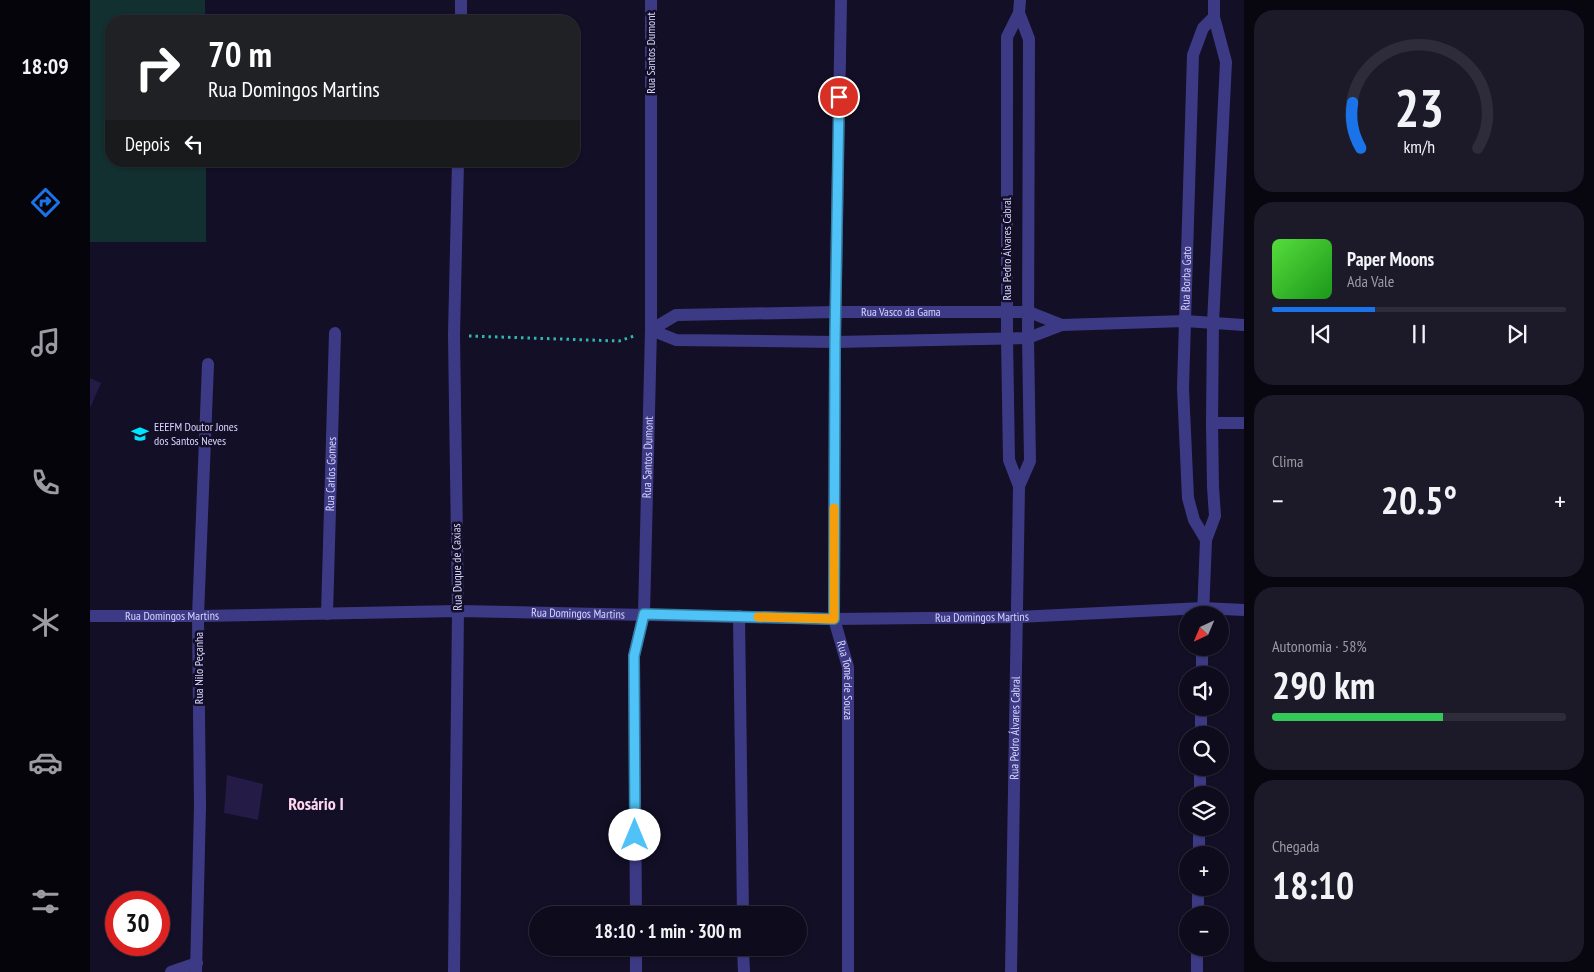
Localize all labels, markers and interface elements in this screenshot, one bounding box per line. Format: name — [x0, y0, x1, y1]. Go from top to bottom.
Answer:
street label: Rua Santos Dumont — [643, 12, 658, 94]
text: 70 m — [208, 31, 272, 77]
icon: right — [125, 35, 190, 100]
text: 18:09 — [21, 52, 69, 80]
text: 23 — [1394, 74, 1444, 141]
text: Rua Domingos Martins — [208, 75, 380, 103]
pin — [818, 76, 860, 118]
icon: arrive — [825, 83, 853, 111]
icon: left — [180, 130, 208, 158]
text: Depois — [125, 132, 170, 156]
text: km/h — [1403, 135, 1435, 158]
icon: directions — [28, 185, 63, 220]
street label: Rua Pedro Álvares Cabral — [999, 197, 1014, 301]
street label: Rua Borba Gato — [1177, 246, 1194, 311]
text: Paper Moons — [1347, 247, 1434, 271]
text: Ada Vale — [1347, 271, 1394, 291]
street label: Rua Vasco da Gama — [861, 304, 941, 319]
icon: previous — [1307, 320, 1335, 348]
icon: pause — [1405, 320, 1433, 348]
icon: next — [1503, 320, 1531, 348]
icon: music — [28, 325, 63, 360]
street label: Rua Santos Dumont — [639, 415, 656, 498]
place label: EEEFM Doutor Jones dos Santos Neves — [154, 419, 238, 448]
school or university icon: EEEFM Doutor Jones dos Santos Neves — [130, 424, 150, 444]
street label: Rua Carlos Gomes — [322, 437, 339, 511]
text: Clima — [1272, 451, 1303, 471]
icon: phone — [28, 465, 63, 500]
text: 20.5° — [1381, 475, 1457, 524]
text: − — [1272, 482, 1284, 519]
text: + — [1554, 482, 1566, 519]
street label: Rua Duque de Caxias — [448, 523, 465, 611]
icon: climate — [28, 605, 63, 640]
street label: Rua Domingos Martins — [531, 605, 625, 622]
north arrow — [1179, 606, 1229, 656]
map controls — [1179, 606, 1229, 956]
street label: Rua Domingos Martins — [125, 608, 219, 623]
street label: Rua Domingos Martins — [935, 608, 1029, 625]
street label: Rua Nilo Peçanha — [191, 632, 206, 704]
text: Autonomia · 58% — [1272, 636, 1367, 656]
street label: Rua Tomé de Souza — [834, 639, 856, 720]
text: 290 km — [1272, 660, 1375, 709]
button: sound — [1179, 666, 1229, 716]
street label: Rua Pedro Álvares Cabral — [1006, 676, 1023, 780]
button: search — [1179, 726, 1229, 776]
icon: car — [28, 745, 63, 780]
button: layers — [1179, 786, 1229, 836]
district label: Rosário I — [288, 792, 344, 815]
position arrow — [608, 808, 660, 860]
text: Chegada — [1272, 836, 1320, 856]
button: + — [1179, 846, 1229, 896]
text: 18:10 — [1272, 860, 1354, 909]
icon: filters — [28, 884, 63, 919]
speed limit sign: 30 — [105, 891, 170, 956]
button: − — [1179, 906, 1229, 956]
text: 18:10 · 1 min · 300 m — [595, 919, 741, 943]

